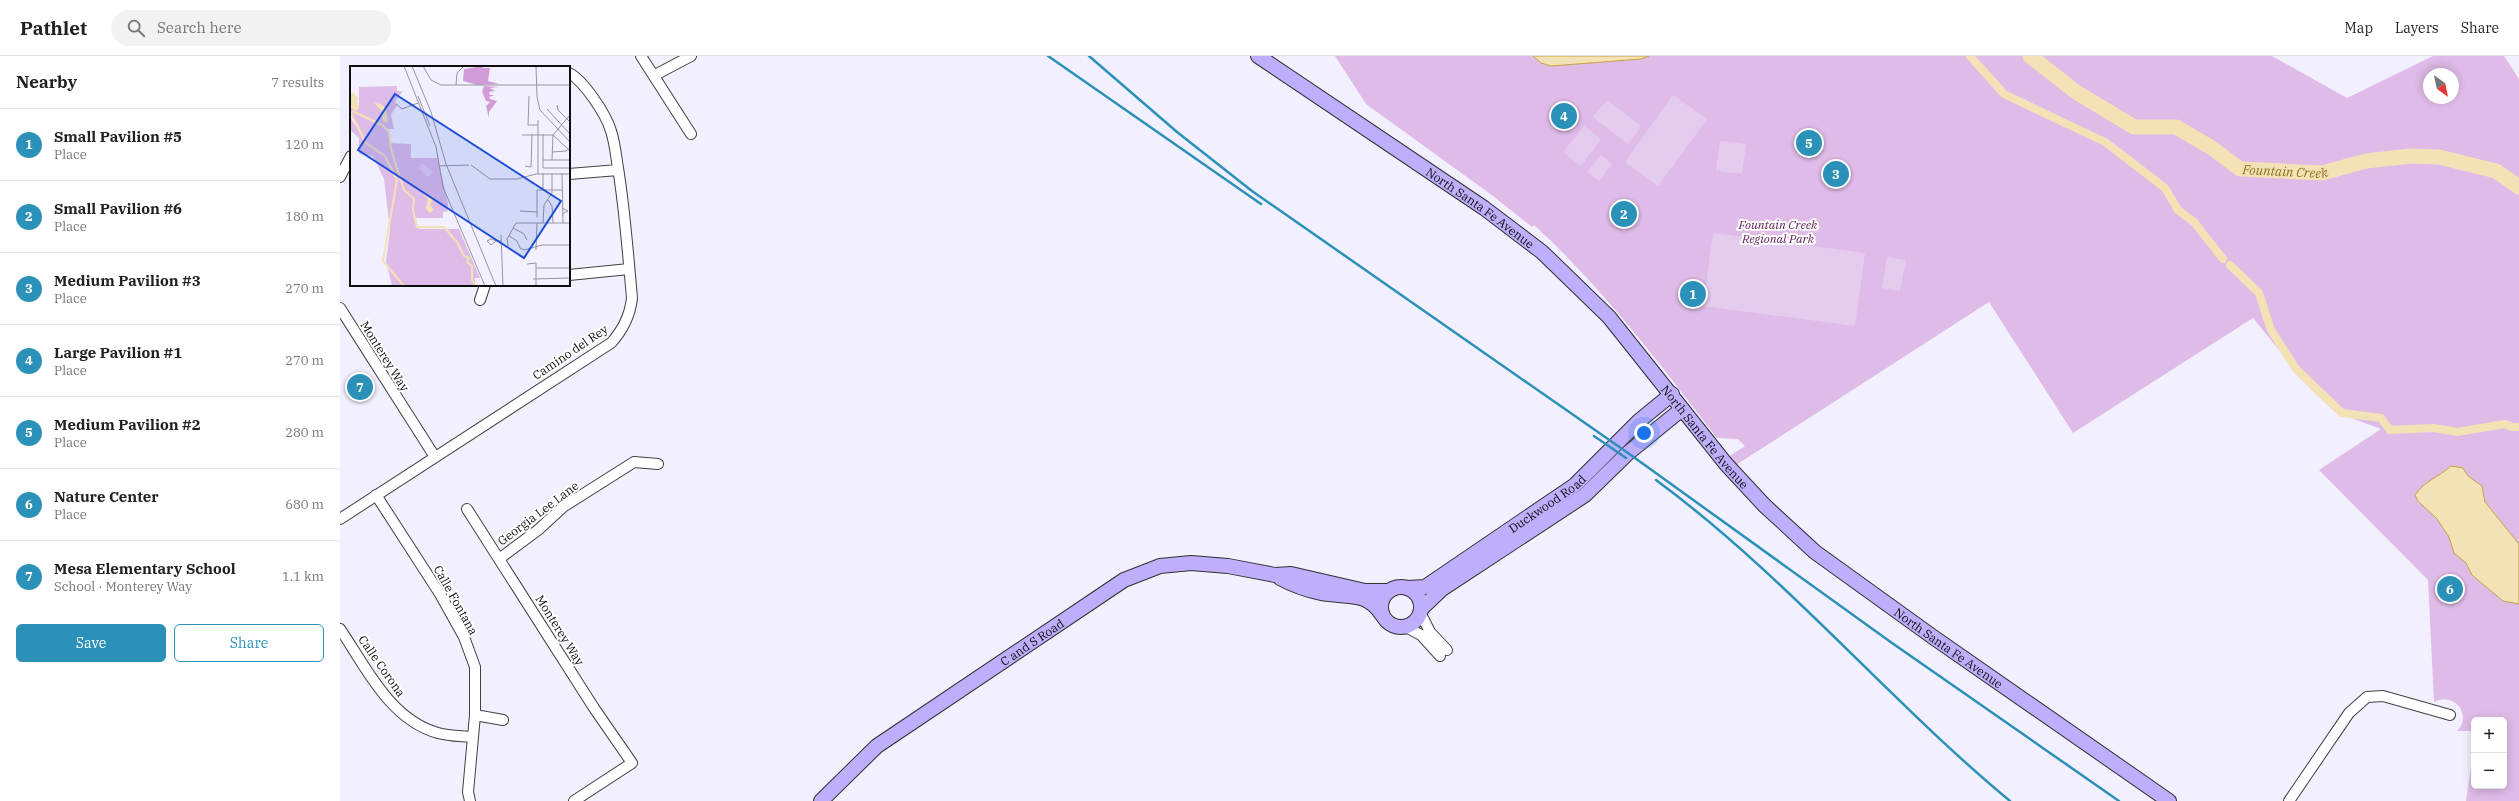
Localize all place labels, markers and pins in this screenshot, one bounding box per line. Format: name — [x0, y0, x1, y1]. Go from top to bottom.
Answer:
pin: 4 — [1551, 101, 1577, 131]
pin: 5 — [1796, 128, 1822, 158]
pin: 3 — [1823, 159, 1849, 189]
pin: 2 — [1611, 199, 1637, 229]
pin: 1 — [1680, 279, 1706, 309]
pin: 7 — [347, 372, 373, 402]
pin: 6 — [2437, 574, 2463, 604]

